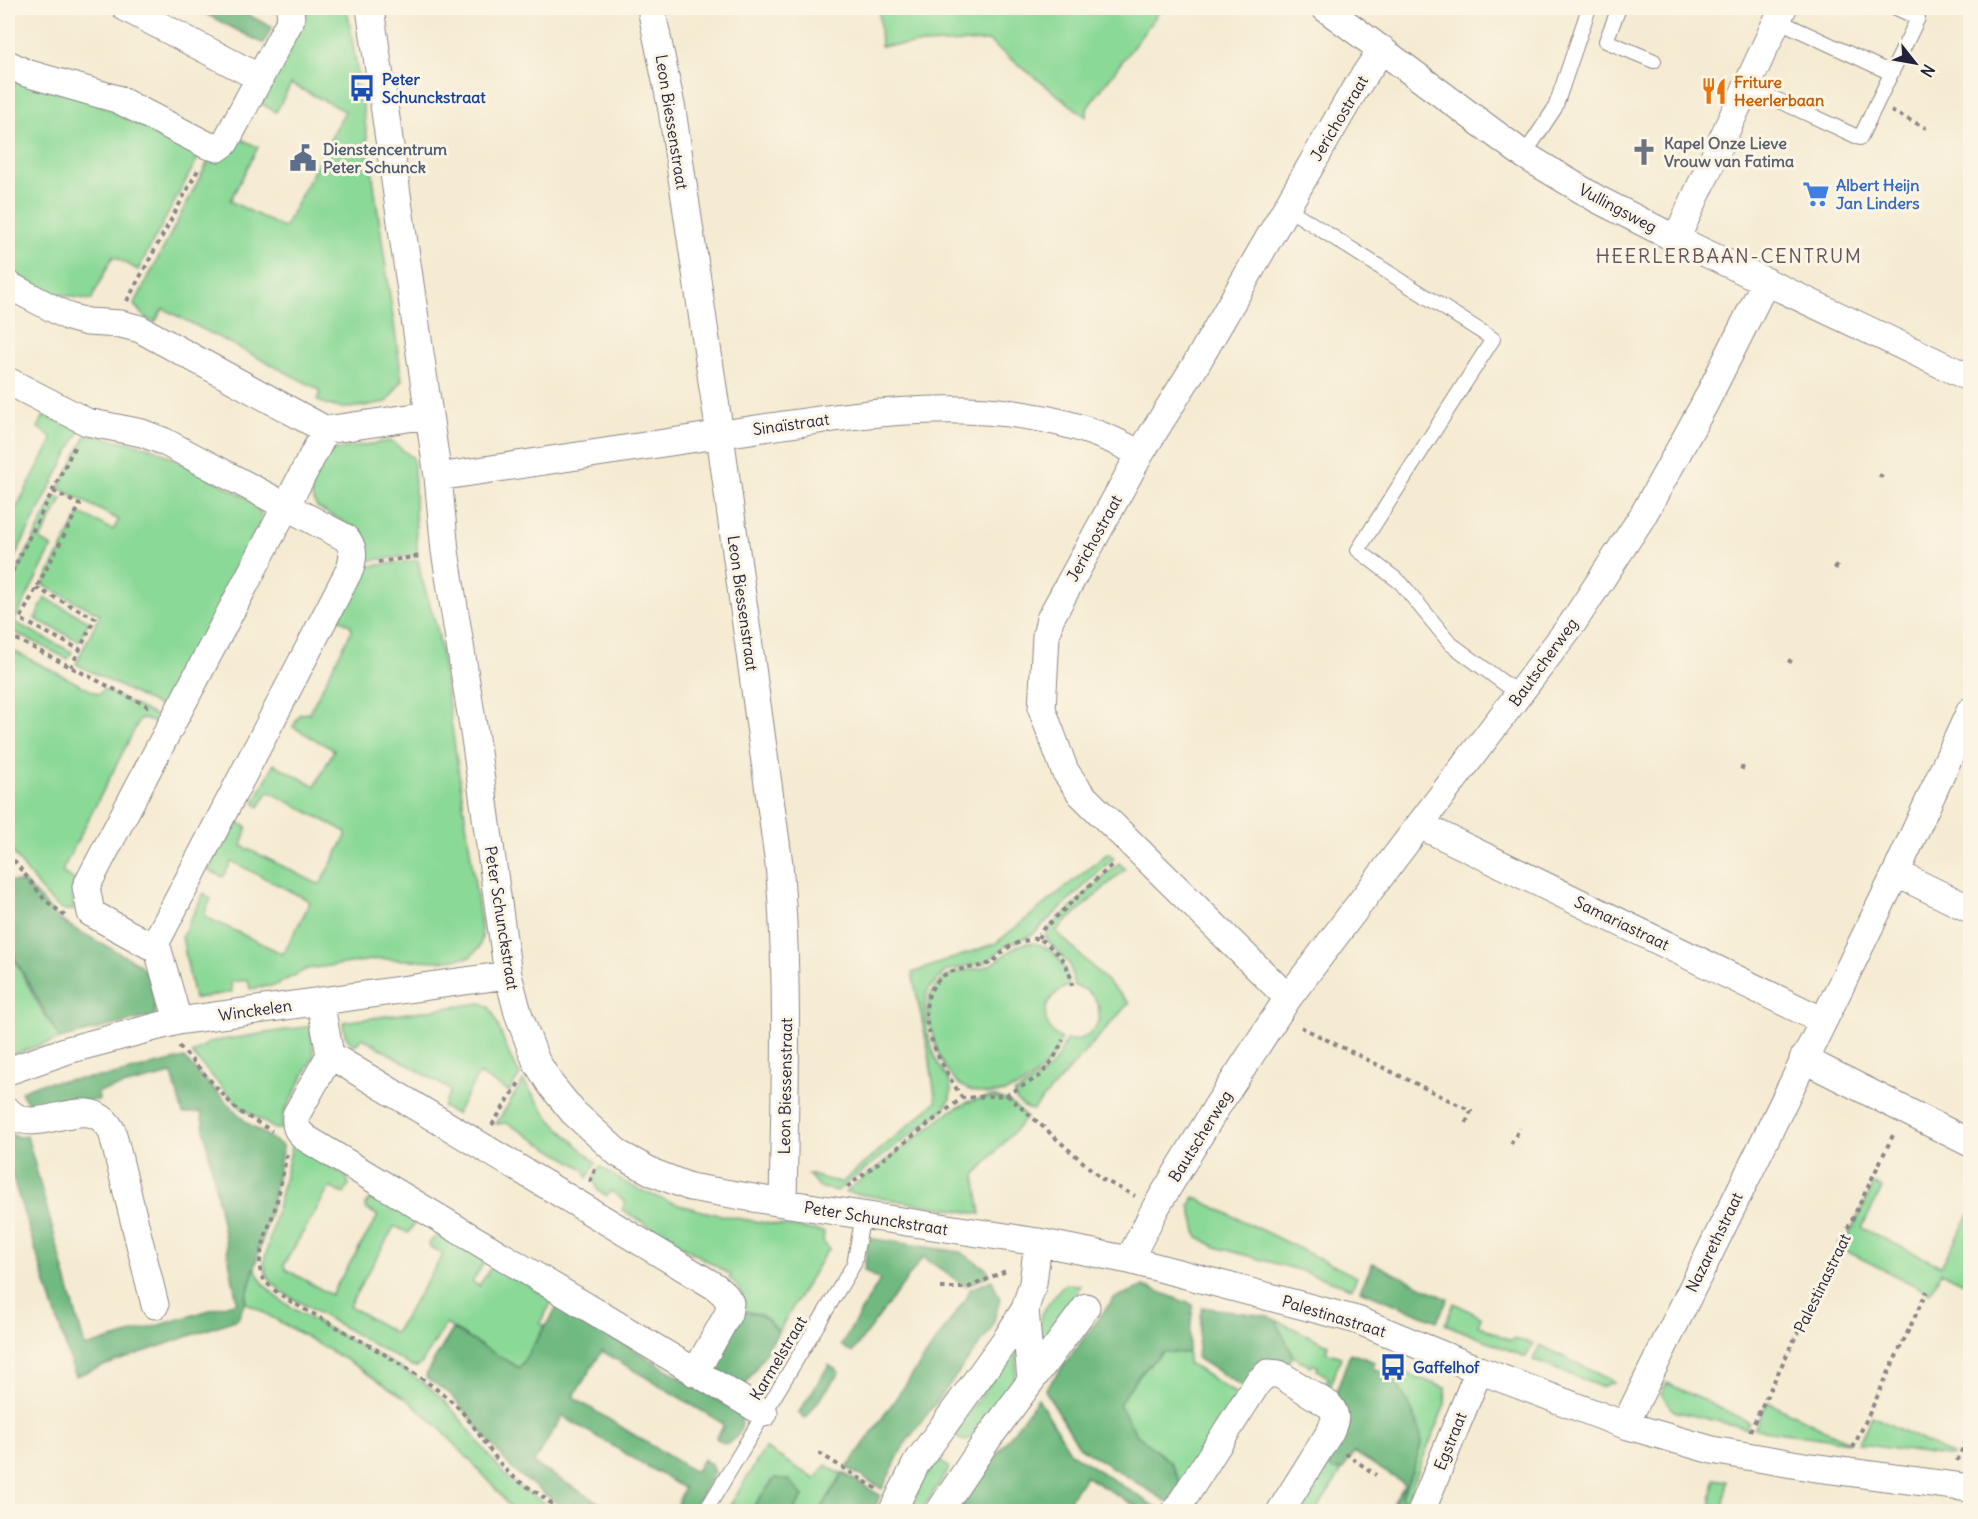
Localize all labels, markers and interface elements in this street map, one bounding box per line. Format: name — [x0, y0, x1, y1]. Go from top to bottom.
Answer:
north arrow — [1885, 33, 1945, 93]
street label: Leon Biessenstraat — [651, 53, 693, 192]
text: N — [1916, 61, 1939, 81]
place label: Peter Schunckstraat — [382, 69, 486, 107]
street label: Jerichostraat — [1306, 71, 1373, 164]
place label: Friture Heerlerbaan — [1734, 72, 1824, 110]
bus stop icon: Peter Schunckstraat — [347, 73, 377, 103]
restaurant icon: Friture Heerlerbaan — [1699, 76, 1729, 106]
place label: Kapel Onze Lieve Vrouw van Fatima — [1664, 133, 1794, 171]
church icon: Kapel Onze Lieve Vrouw van Fatima — [1629, 137, 1659, 167]
place label: Dienstencentrum Peter Schunck — [323, 139, 447, 177]
public building icon: Dienstencentrum Peter Schunck — [288, 143, 318, 173]
place label: Albert Heijn Jan Linders — [1836, 175, 1920, 213]
street label: Vullingsweg — [1576, 179, 1660, 237]
supermarket icon: Albert Heijn Jan Linders — [1801, 179, 1831, 209]
district label: HEERLERBAAN-CENTRUM — [1595, 243, 1863, 268]
street label: Sinaïstraat — [751, 409, 831, 439]
street label: Jerichostraat — [1062, 491, 1126, 585]
street label: Leon Biessenstraat — [724, 534, 762, 673]
street label: Bautscherweg — [1504, 614, 1582, 710]
street label: Peter Schunckstraat — [481, 845, 523, 992]
street label: Samariastraat — [1571, 891, 1673, 955]
street label: Winckelen — [217, 995, 293, 1025]
street label: Leon Biessenstraat — [774, 1017, 796, 1155]
street label: Bautscherweg — [1164, 1087, 1236, 1185]
street label: Nazarethstraat — [1681, 1188, 1747, 1295]
street label: Peter Schunckstraat — [803, 1197, 950, 1239]
street label: Palestinastraat — [1789, 1230, 1855, 1336]
street label: Palestinastraat — [1280, 1291, 1389, 1342]
street label: Karmelstraat — [745, 1312, 811, 1404]
bus stop icon: Gaffelhof — [1378, 1352, 1408, 1382]
place label: Gaffelhof — [1413, 1357, 1480, 1377]
street label: Egstraat — [1429, 1409, 1471, 1473]

